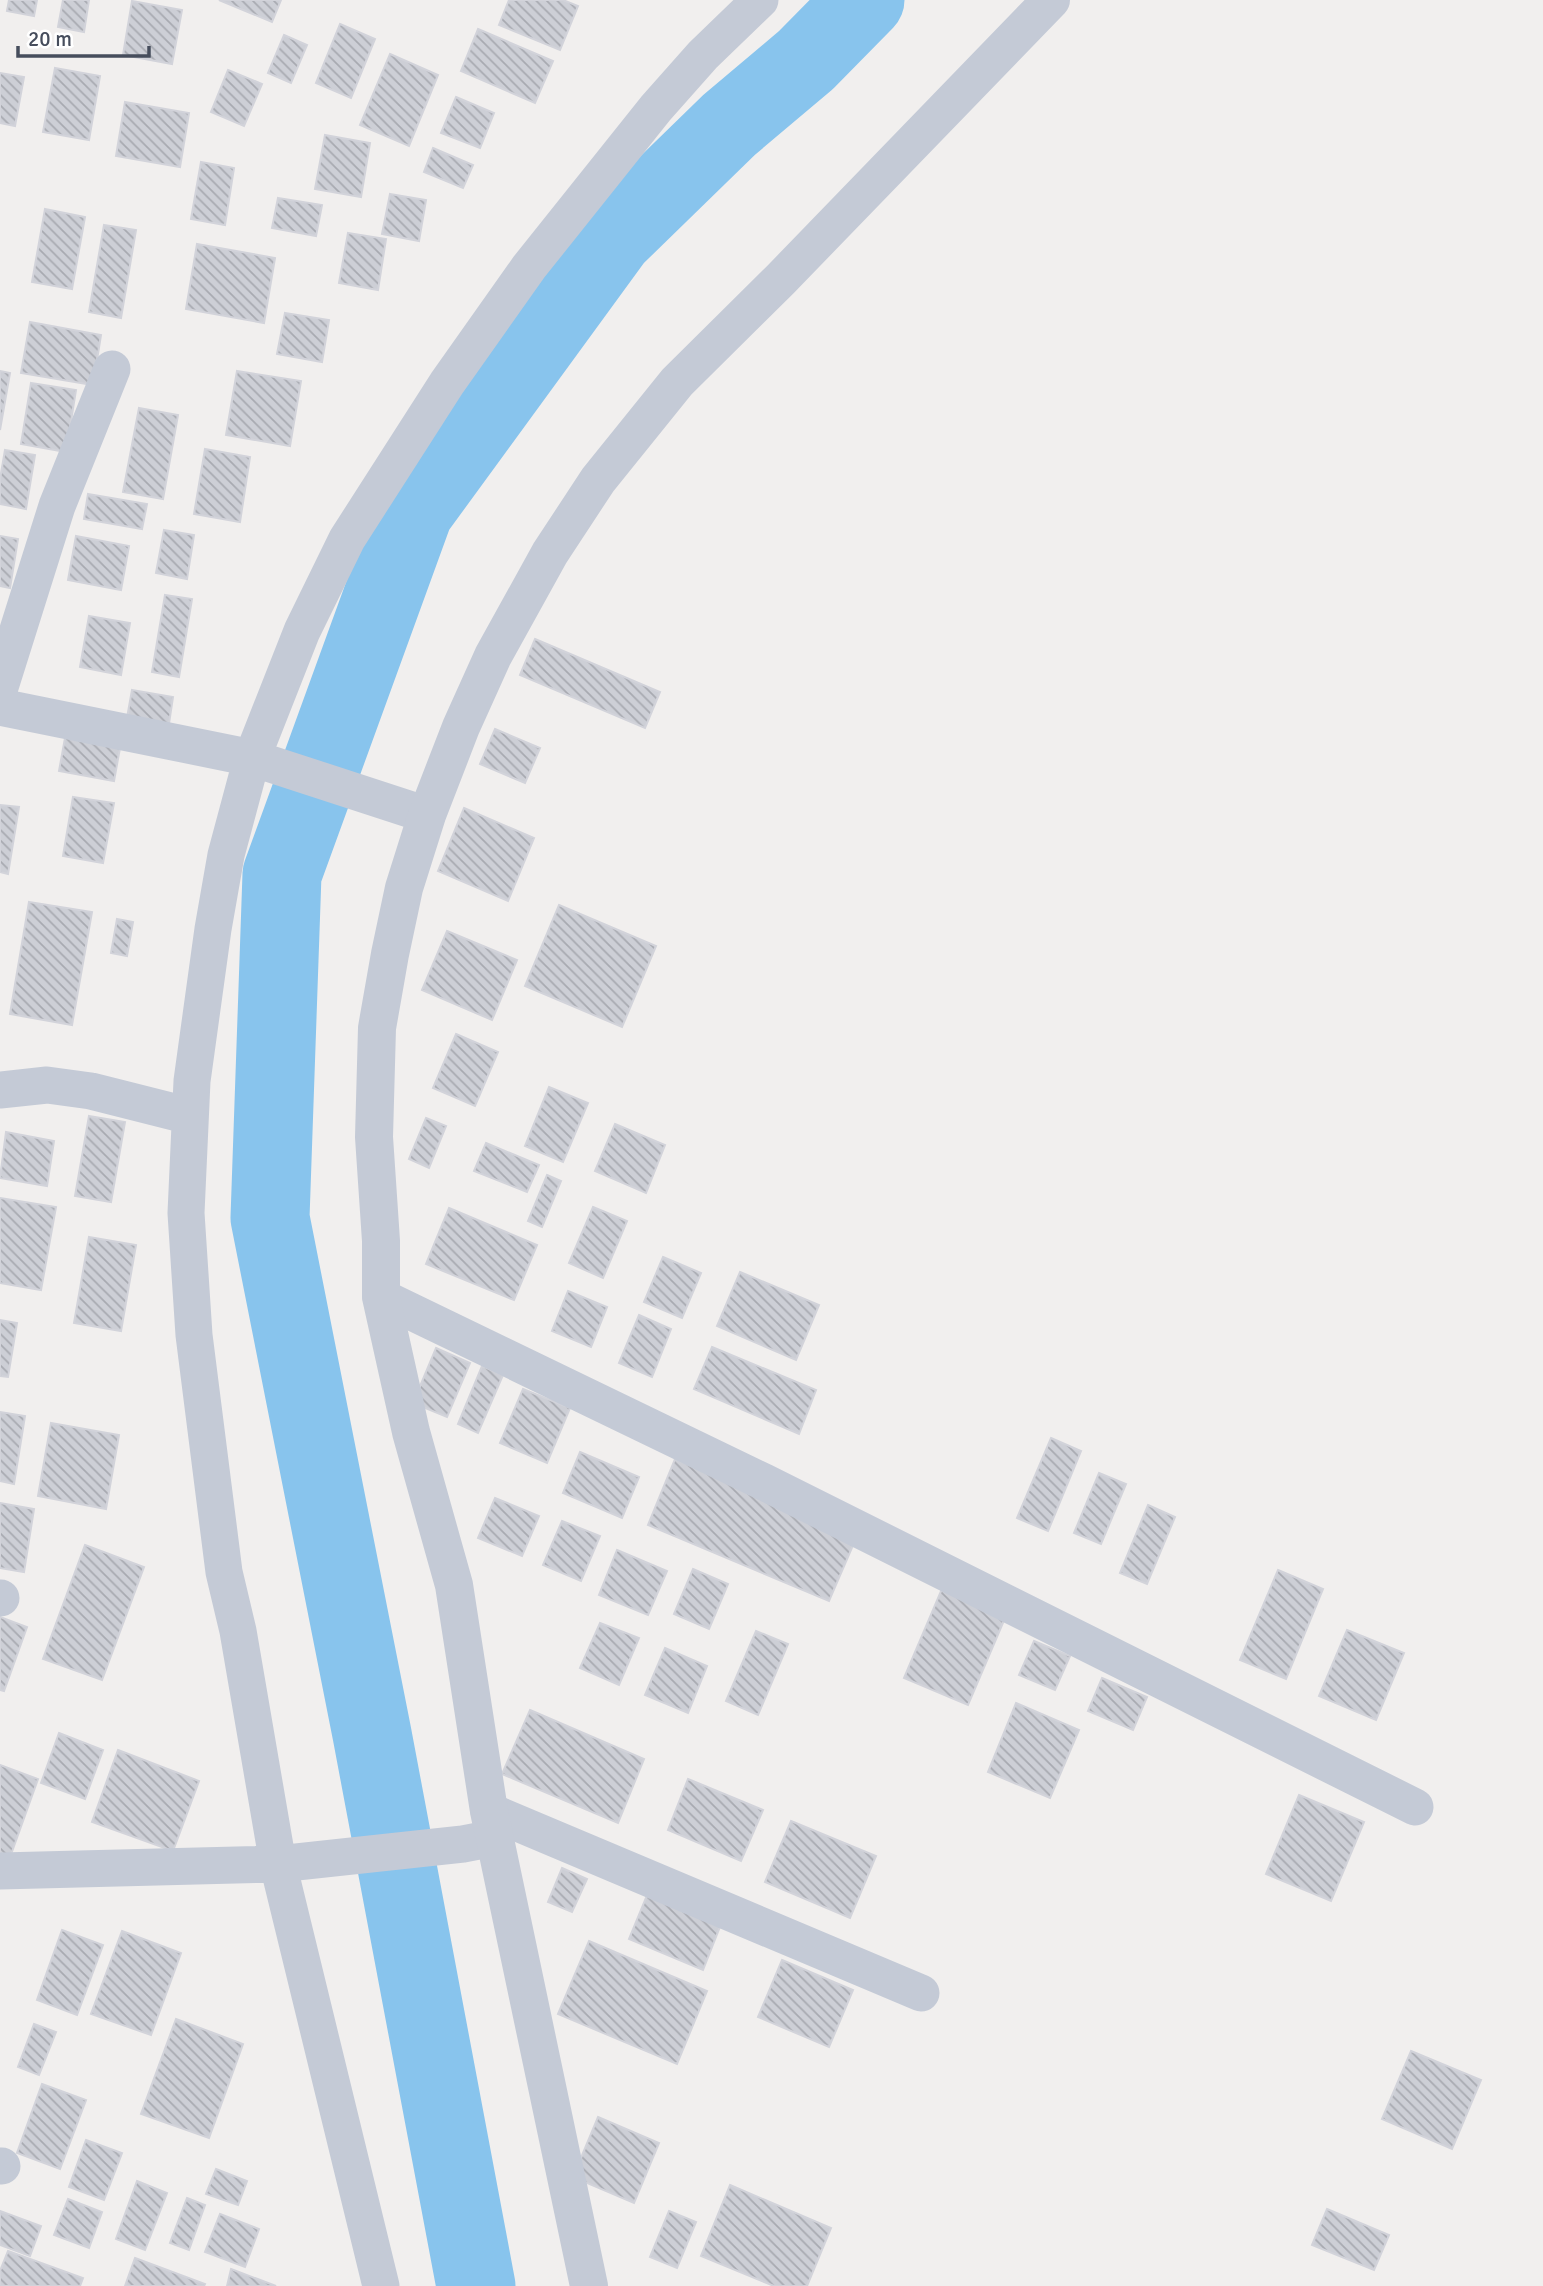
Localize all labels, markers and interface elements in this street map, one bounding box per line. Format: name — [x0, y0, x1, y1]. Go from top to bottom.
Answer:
scale bar — [18, 14, 149, 58]
text: 20 m — [28, 26, 72, 52]

